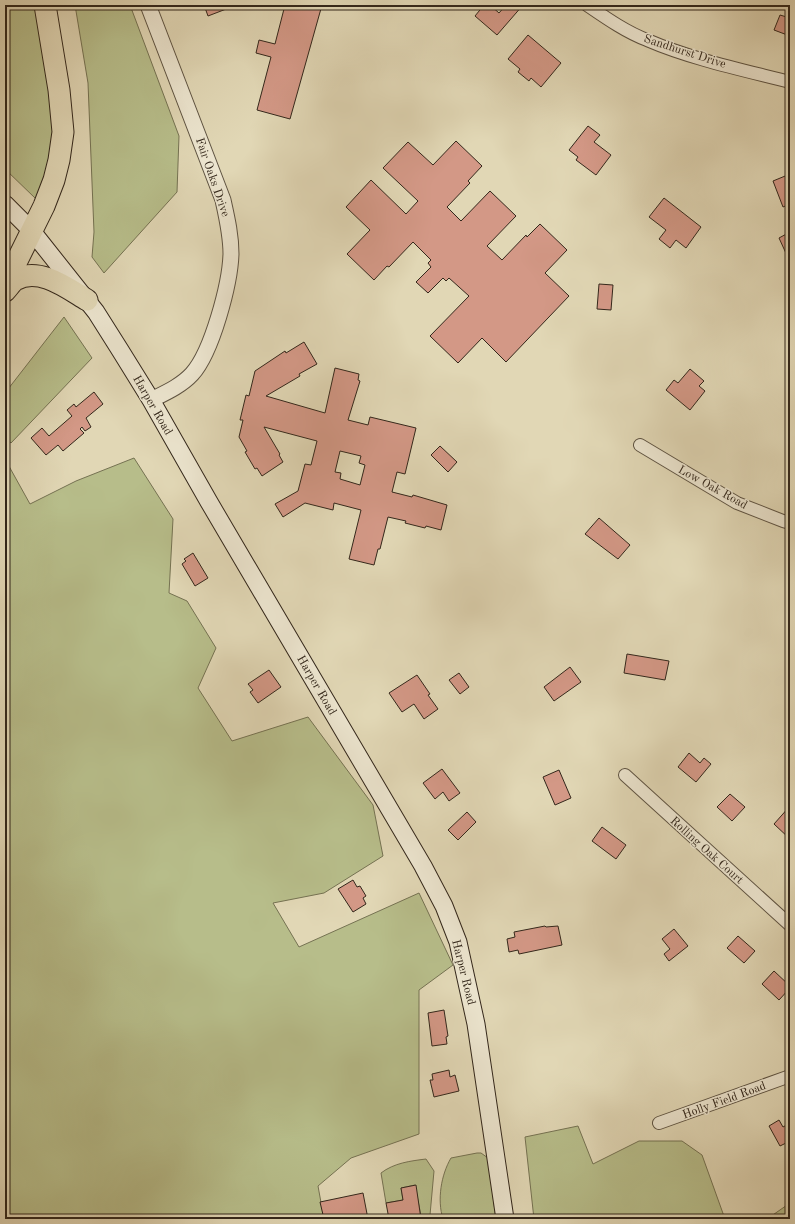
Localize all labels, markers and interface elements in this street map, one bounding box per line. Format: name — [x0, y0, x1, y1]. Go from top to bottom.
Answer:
street label: Sandhurst Drive — [642, 33, 728, 71]
street label: Fair Oaks Drive — [193, 136, 231, 219]
street label: Harper Road — [130, 373, 174, 438]
street label: Low Oak Road — [676, 464, 749, 512]
street label: Harper Road — [294, 653, 338, 718]
street label: Rolling Oak Court — [667, 815, 745, 887]
street label: Harper Road — [449, 938, 477, 1006]
street label: Holly Field Road — [681, 1080, 768, 1122]

